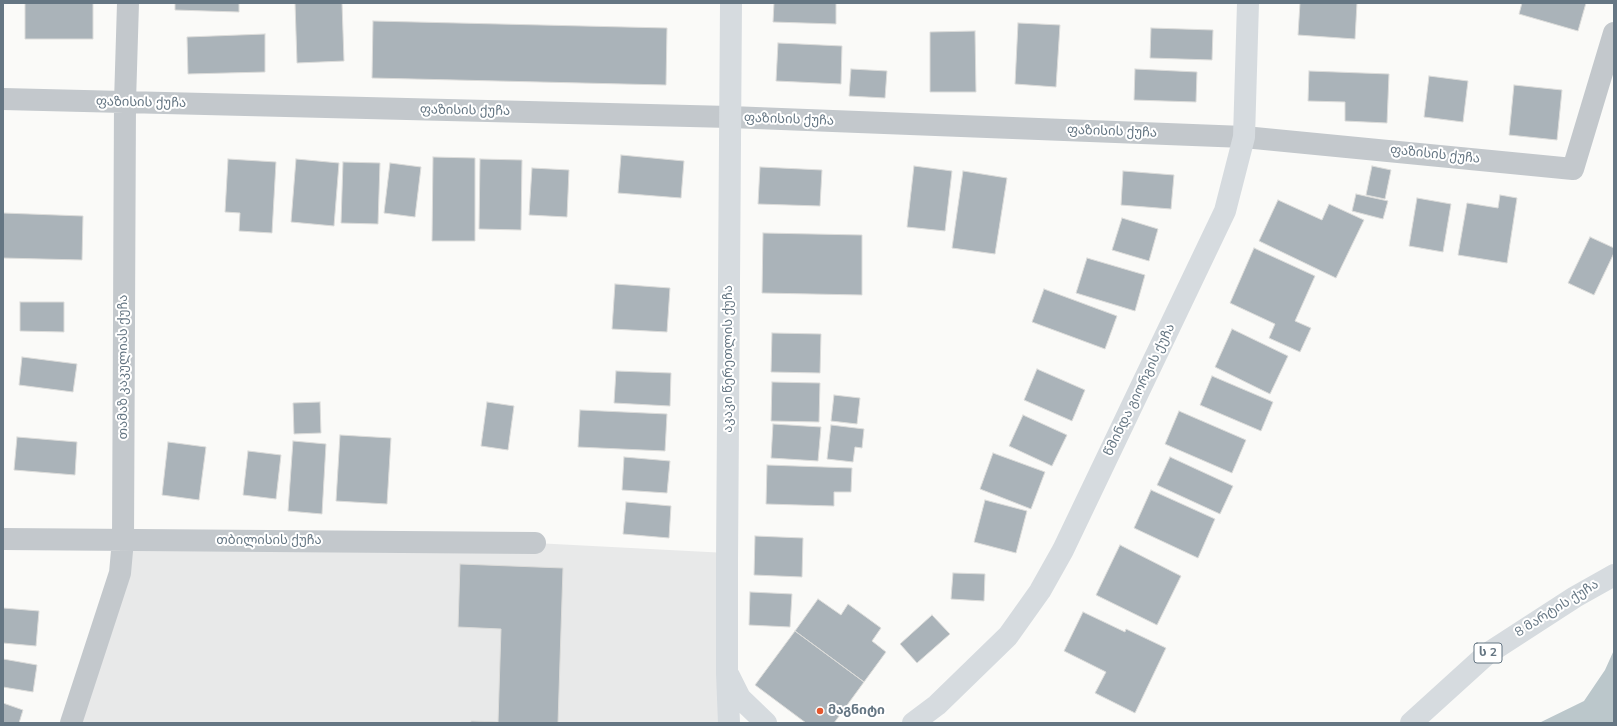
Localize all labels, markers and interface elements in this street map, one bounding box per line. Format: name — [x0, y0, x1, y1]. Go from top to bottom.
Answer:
street label: ფაზისის ქუჩა — [96, 94, 186, 112]
street label: ფაზისის ქუჩა — [420, 102, 510, 120]
street label: ფაზისის ქუჩა — [744, 111, 834, 129]
street label: ფაზისის ქუჩა — [1067, 123, 1157, 141]
street label: ფაზისის ქუჩა — [1389, 143, 1481, 167]
street label: აკაკი წერეთლის ქუჩა — [721, 285, 737, 433]
street label: თამაზ კაკულიას ქუჩა — [116, 295, 132, 439]
street label: წმინდა გიორგის ქუჩა — [1101, 321, 1179, 459]
street label: თბილისის ქუჩა — [216, 533, 322, 549]
street label: 8 მარტის ქუჩა — [1512, 577, 1602, 641]
road number: ს 2 — [1474, 643, 1502, 663]
place label: მაგნიტი — [828, 703, 885, 719]
marker: მაგნიტი — [815, 706, 825, 716]

